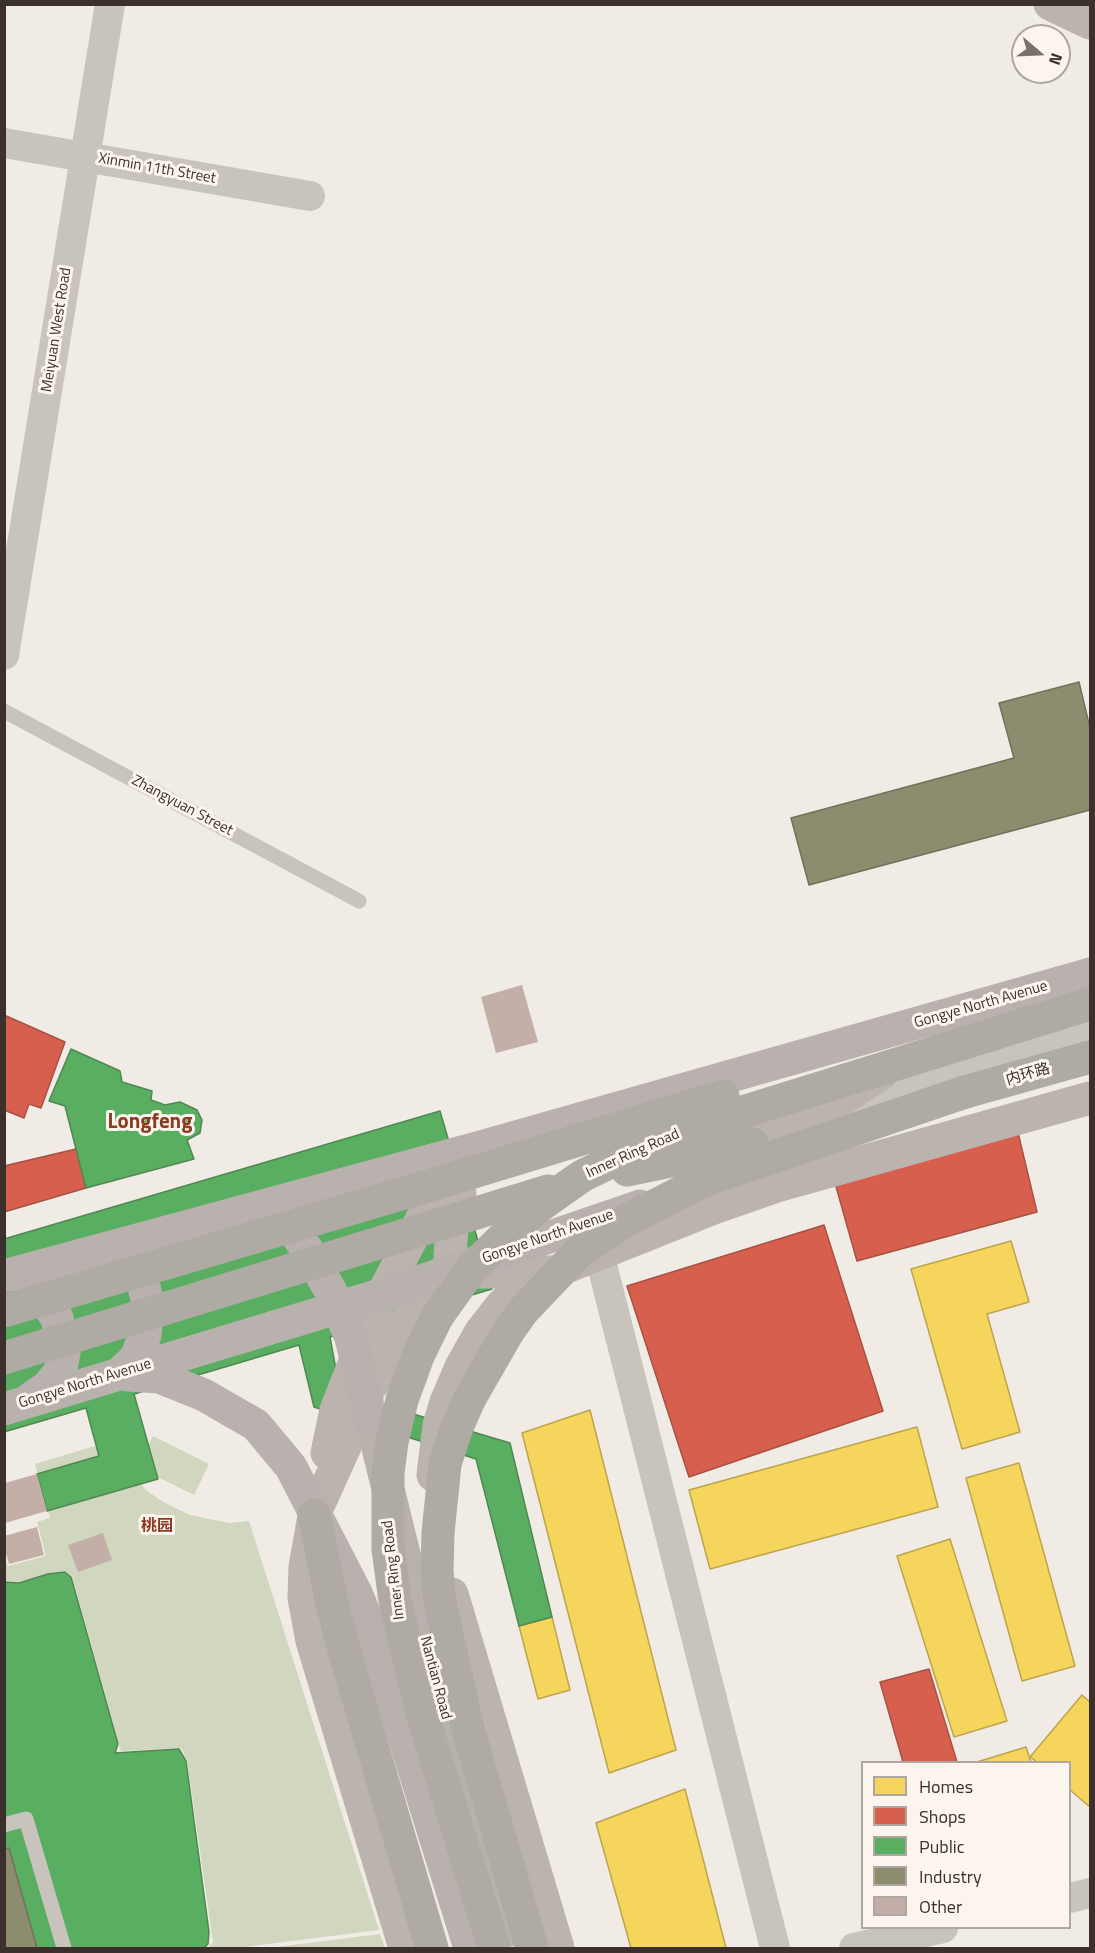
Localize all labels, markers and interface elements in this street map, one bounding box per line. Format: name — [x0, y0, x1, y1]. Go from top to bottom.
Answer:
north arrow — [1011, 24, 1071, 84]
text: N — [1043, 50, 1069, 68]
street label: Xinmin 11th Street — [97, 150, 217, 188]
street label: Meiyuan West Road — [38, 266, 76, 394]
street label: Zhangyuan Street — [128, 772, 236, 840]
street label: Gongye North Avenue — [912, 977, 1050, 1033]
street label: 内环路 — [1004, 1060, 1052, 1090]
district label: Longfeng — [108, 1110, 192, 1136]
street label: Inner Ring Road — [584, 1125, 682, 1183]
street label: Gongye North Avenue — [480, 1206, 616, 1268]
street label: Gongye North Avenue — [17, 1355, 153, 1413]
district label: 桃园 — [141, 1517, 173, 1537]
street label: Inner Ring Road — [379, 1519, 409, 1621]
street label: Nantian Road — [415, 1634, 455, 1722]
legend — [861, 1761, 1071, 1929]
text: Homes — [919, 1773, 973, 1800]
text: Shops — [919, 1803, 966, 1830]
text: Public — [919, 1833, 965, 1860]
text: Industry — [919, 1863, 982, 1890]
text: Other — [919, 1893, 962, 1920]

